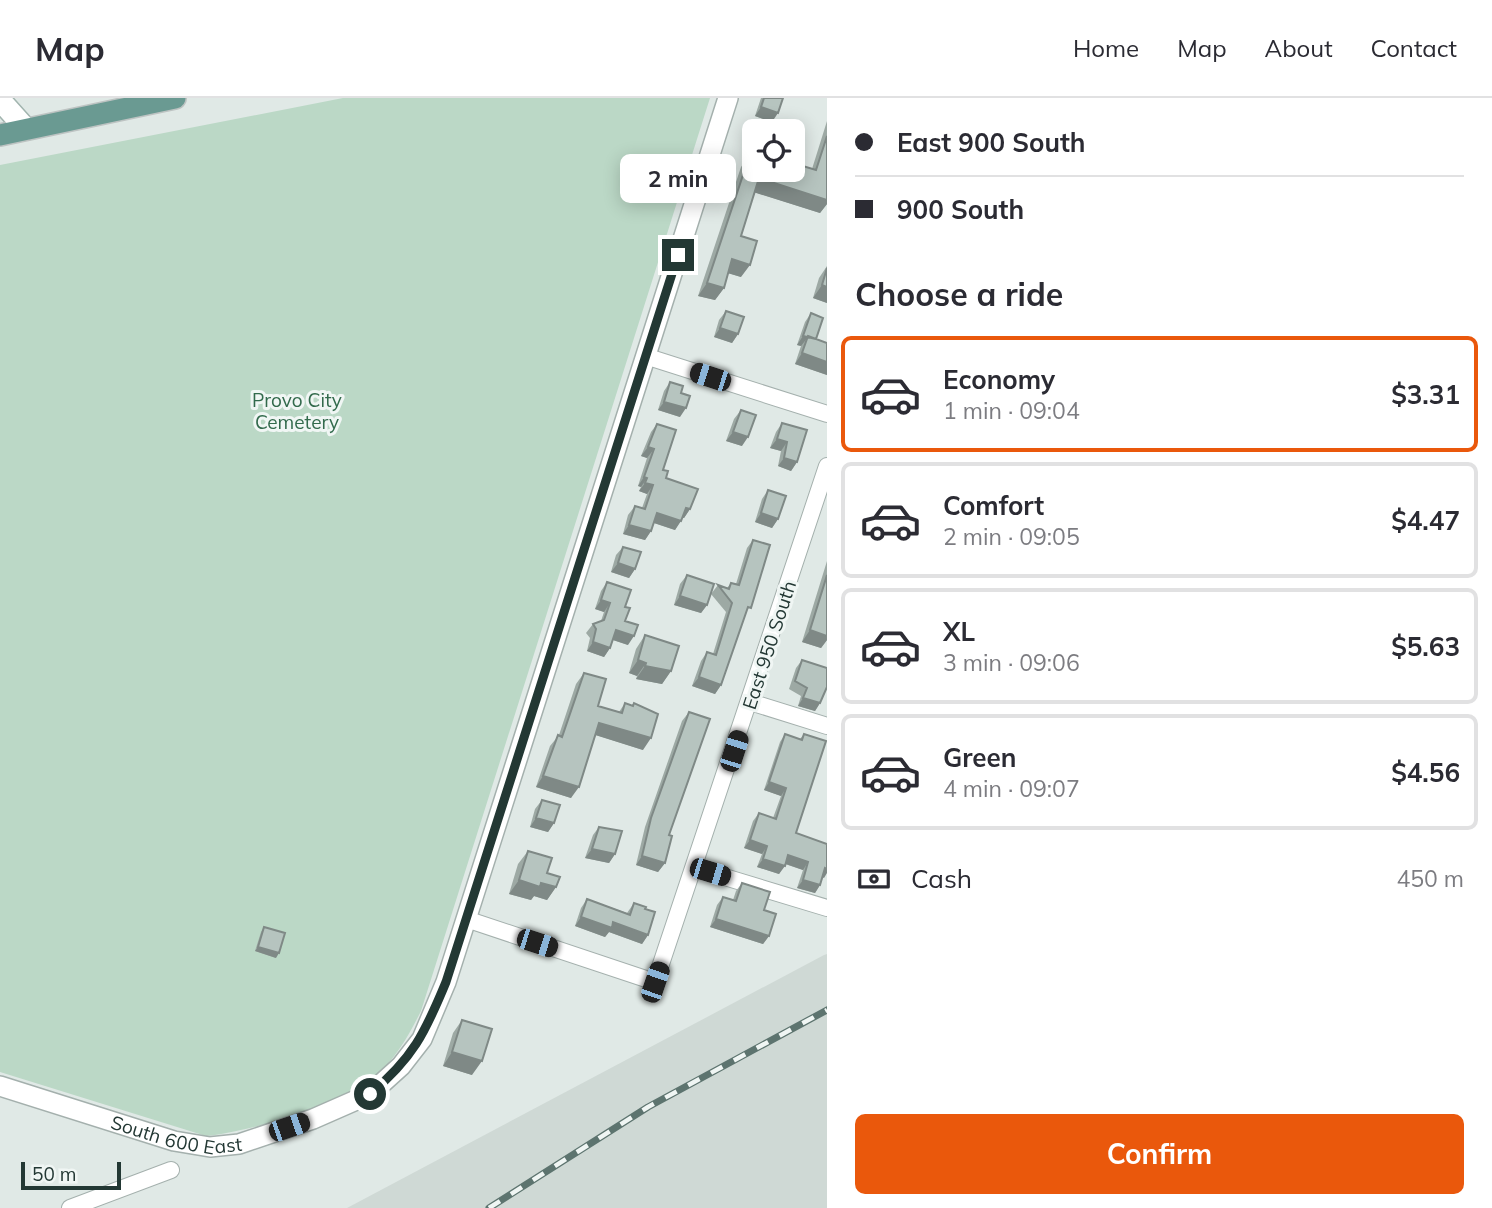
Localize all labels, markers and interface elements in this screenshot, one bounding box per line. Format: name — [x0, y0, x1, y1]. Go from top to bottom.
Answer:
text: Map — [35, 28, 105, 69]
text: Home — [1073, 33, 1139, 63]
text: Map — [1177, 33, 1227, 63]
text: About — [1265, 33, 1333, 63]
text: Contact — [1371, 33, 1457, 63]
map controls — [742, 119, 805, 182]
button: locate — [742, 119, 805, 182]
text: East 900 South — [897, 126, 1085, 159]
callout: 2 min — [620, 153, 736, 202]
text: 2 min — [648, 164, 708, 193]
text: 900 South — [897, 193, 1024, 226]
route end — [662, 239, 694, 271]
text: Choose a ride — [855, 274, 1063, 314]
car — [687, 361, 734, 393]
icon: car — [859, 363, 922, 426]
text: Economy — [943, 363, 1055, 396]
text: $3.31 — [1391, 378, 1460, 411]
park label: Provo City Cemetery — [252, 388, 342, 434]
text: 1 min · 09:04 — [943, 396, 1080, 425]
icon: car — [859, 489, 922, 552]
text: Comfort — [943, 489, 1044, 522]
text: $4.47 — [1391, 504, 1460, 537]
text: 2 min · 09:05 — [943, 522, 1080, 551]
street label: East 950 South — [737, 578, 801, 712]
icon: car — [859, 615, 922, 678]
text: XL — [943, 615, 975, 648]
text: $5.63 — [1391, 630, 1460, 663]
text: 3 min · 09:06 — [943, 648, 1080, 677]
car — [718, 728, 751, 774]
icon: car — [859, 741, 922, 804]
text: Green — [943, 741, 1016, 774]
text: $4.56 — [1391, 756, 1460, 789]
text: 4 min · 09:07 — [943, 774, 1080, 803]
car — [687, 856, 734, 888]
icon: cash — [855, 860, 893, 898]
text: Cash — [911, 862, 972, 895]
text: 450 m — [1396, 864, 1464, 893]
car — [514, 927, 561, 959]
car — [639, 959, 672, 1005]
route start — [354, 1078, 386, 1110]
street label: South 600 East — [108, 1110, 243, 1160]
car — [266, 1110, 313, 1144]
button: Confirm — [855, 1114, 1464, 1194]
scale bar — [21, 1159, 121, 1191]
text: 50 m — [32, 1162, 76, 1186]

